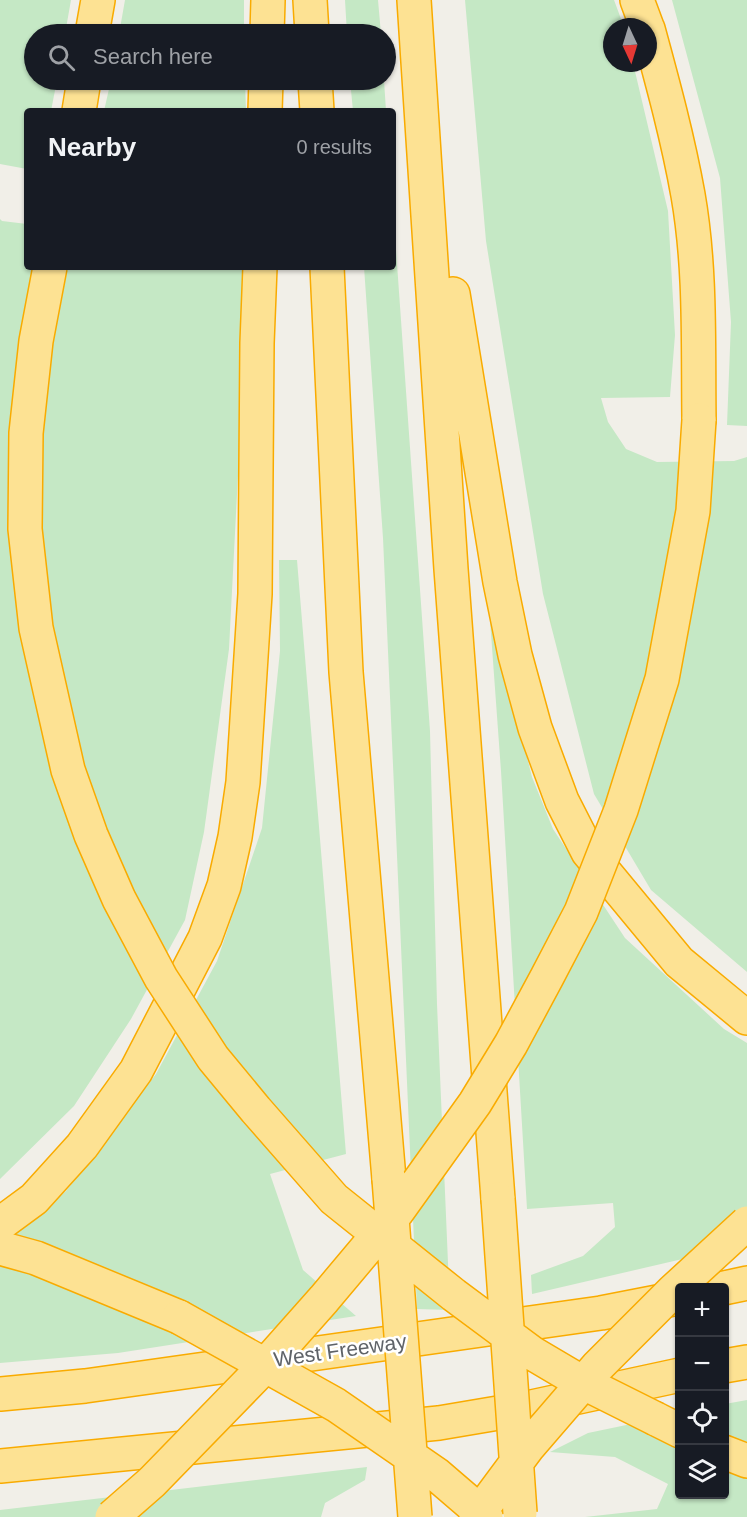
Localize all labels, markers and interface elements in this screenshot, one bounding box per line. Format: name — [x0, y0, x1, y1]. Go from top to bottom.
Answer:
north arrow — [603, 18, 657, 72]
search box — [24, 24, 396, 90]
icon: search — [45, 41, 78, 74]
text: Search here — [93, 44, 213, 69]
text: Nearby — [48, 132, 136, 162]
text: 0 results — [296, 136, 372, 158]
map controls — [675, 1283, 729, 1499]
button: + — [675, 1283, 729, 1337]
street label: West Freeway — [272, 1329, 408, 1371]
button: − — [675, 1337, 729, 1391]
button: locate — [675, 1391, 729, 1445]
button: layers — [675, 1445, 729, 1499]

